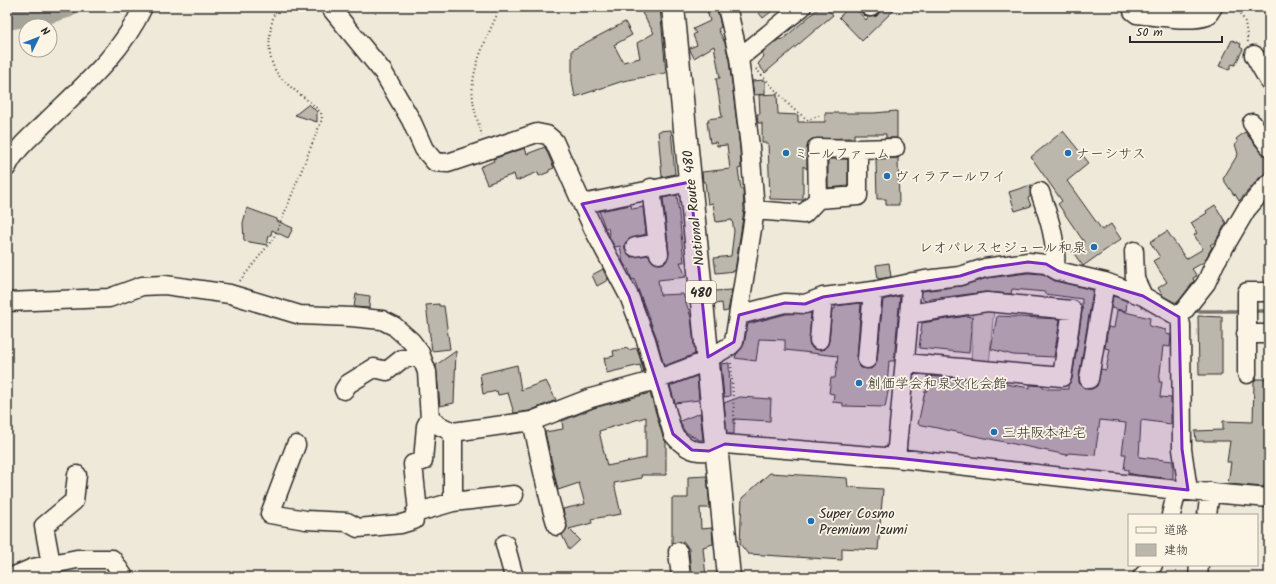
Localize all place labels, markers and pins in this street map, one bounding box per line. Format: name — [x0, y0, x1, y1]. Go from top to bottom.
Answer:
place label: ミールファーム — [794, 143, 890, 165]
place label: ナーシサス — [1076, 143, 1146, 165]
marker: ミールファーム — [781, 148, 791, 158]
marker: ナーシサス — [1063, 148, 1073, 158]
place label: ヴィラアールワイ — [895, 166, 1006, 188]
marker: ヴィラアールワイ — [882, 171, 892, 181]
place label: レオパレスセジュール和泉 — [919, 237, 1086, 259]
marker: レオパレスセジュール和泉 — [1089, 242, 1099, 252]
place label: 創価学会和泉文化会館 — [867, 373, 1007, 395]
marker: 創価学会和泉文化会館 — [854, 378, 864, 388]
place label: 三井阪本社宅 — [1002, 422, 1086, 444]
marker: 三井阪本社宅 — [989, 427, 999, 437]
place label: Super Cosmo Premium Izumi — [819, 503, 908, 541]
marker: Super Cosmo Premium Izumi — [806, 516, 816, 526]

